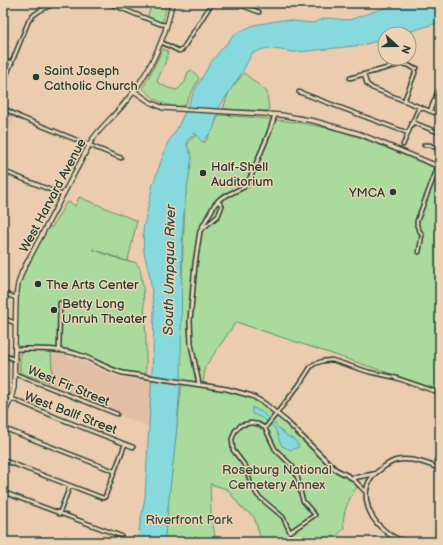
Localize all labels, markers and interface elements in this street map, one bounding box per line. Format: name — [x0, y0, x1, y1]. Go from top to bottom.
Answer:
north arrow — [377, 26, 417, 66]
text: N — [398, 43, 413, 56]
place label: Saint Joseph Catholic Church — [44, 63, 138, 94]
marker: Saint Joseph Catholic Church — [31, 72, 41, 82]
street label: West Harvard Avenue — [16, 135, 90, 255]
place label: Half-Shell Auditorium — [211, 159, 274, 190]
marker: Half-Shell Auditorium — [198, 168, 208, 178]
place label: YMCA — [348, 185, 385, 201]
marker: YMCA — [388, 187, 398, 197]
water label: South Umpqua River — [160, 204, 179, 336]
place label: The Arts Center — [46, 277, 139, 293]
marker: The Arts Center — [33, 279, 43, 289]
place label: Betty Long Unruh Theater — [62, 296, 147, 327]
marker: Betty Long Unruh Theater — [49, 305, 59, 315]
street label: West Fir Street — [25, 362, 112, 410]
street label: West Ballf Street — [22, 388, 119, 438]
park label: Roseburg National Cemetery Annex — [222, 462, 332, 493]
park label: Riverfront Park — [145, 512, 233, 528]

